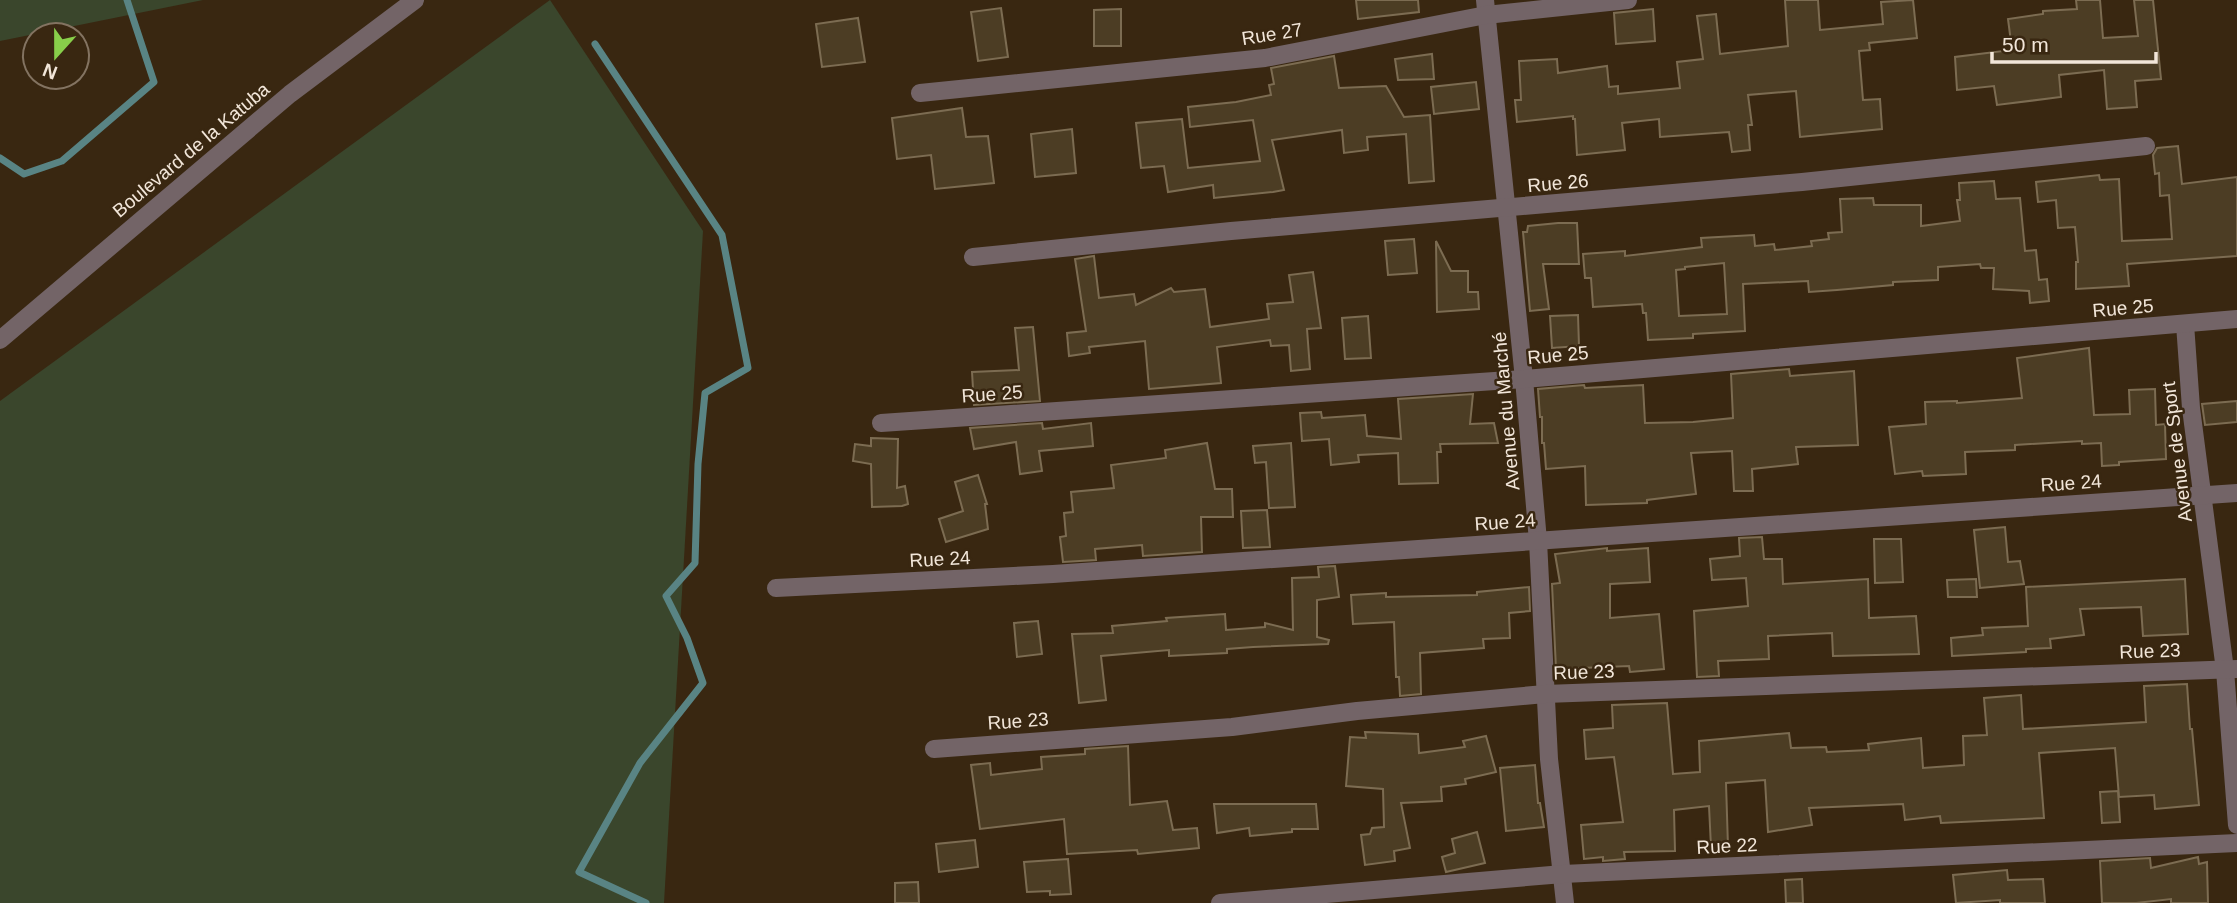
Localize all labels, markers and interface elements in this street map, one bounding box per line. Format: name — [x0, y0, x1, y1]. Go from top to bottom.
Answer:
street label: Rue 27 — [1240, 19, 1304, 49]
north arrow — [21, 21, 91, 91]
scale bar — [1992, 21, 2156, 65]
text: 50 m — [2002, 33, 2049, 56]
text: N — [40, 59, 60, 84]
street label: Boulevard de la Katuba — [109, 78, 274, 222]
street label: Rue 26 — [1527, 170, 1589, 196]
street label: Rue 25 — [2092, 295, 2154, 321]
street label: Avenue du Marché — [1489, 331, 1523, 491]
street label: Rue 25 — [1527, 342, 1589, 368]
street label: Avenue de Sport — [2158, 380, 2196, 523]
street label: Rue 25 — [961, 381, 1023, 407]
street label: Rue 24 — [2040, 470, 2103, 496]
street label: Rue 24 — [1474, 509, 1537, 535]
street label: Rue 24 — [909, 547, 972, 571]
street label: Rue 23 — [2119, 639, 2181, 663]
street label: Rue 23 — [1553, 660, 1615, 684]
street label: Rue 23 — [987, 708, 1049, 734]
street label: Rue 22 — [1696, 834, 1758, 858]

